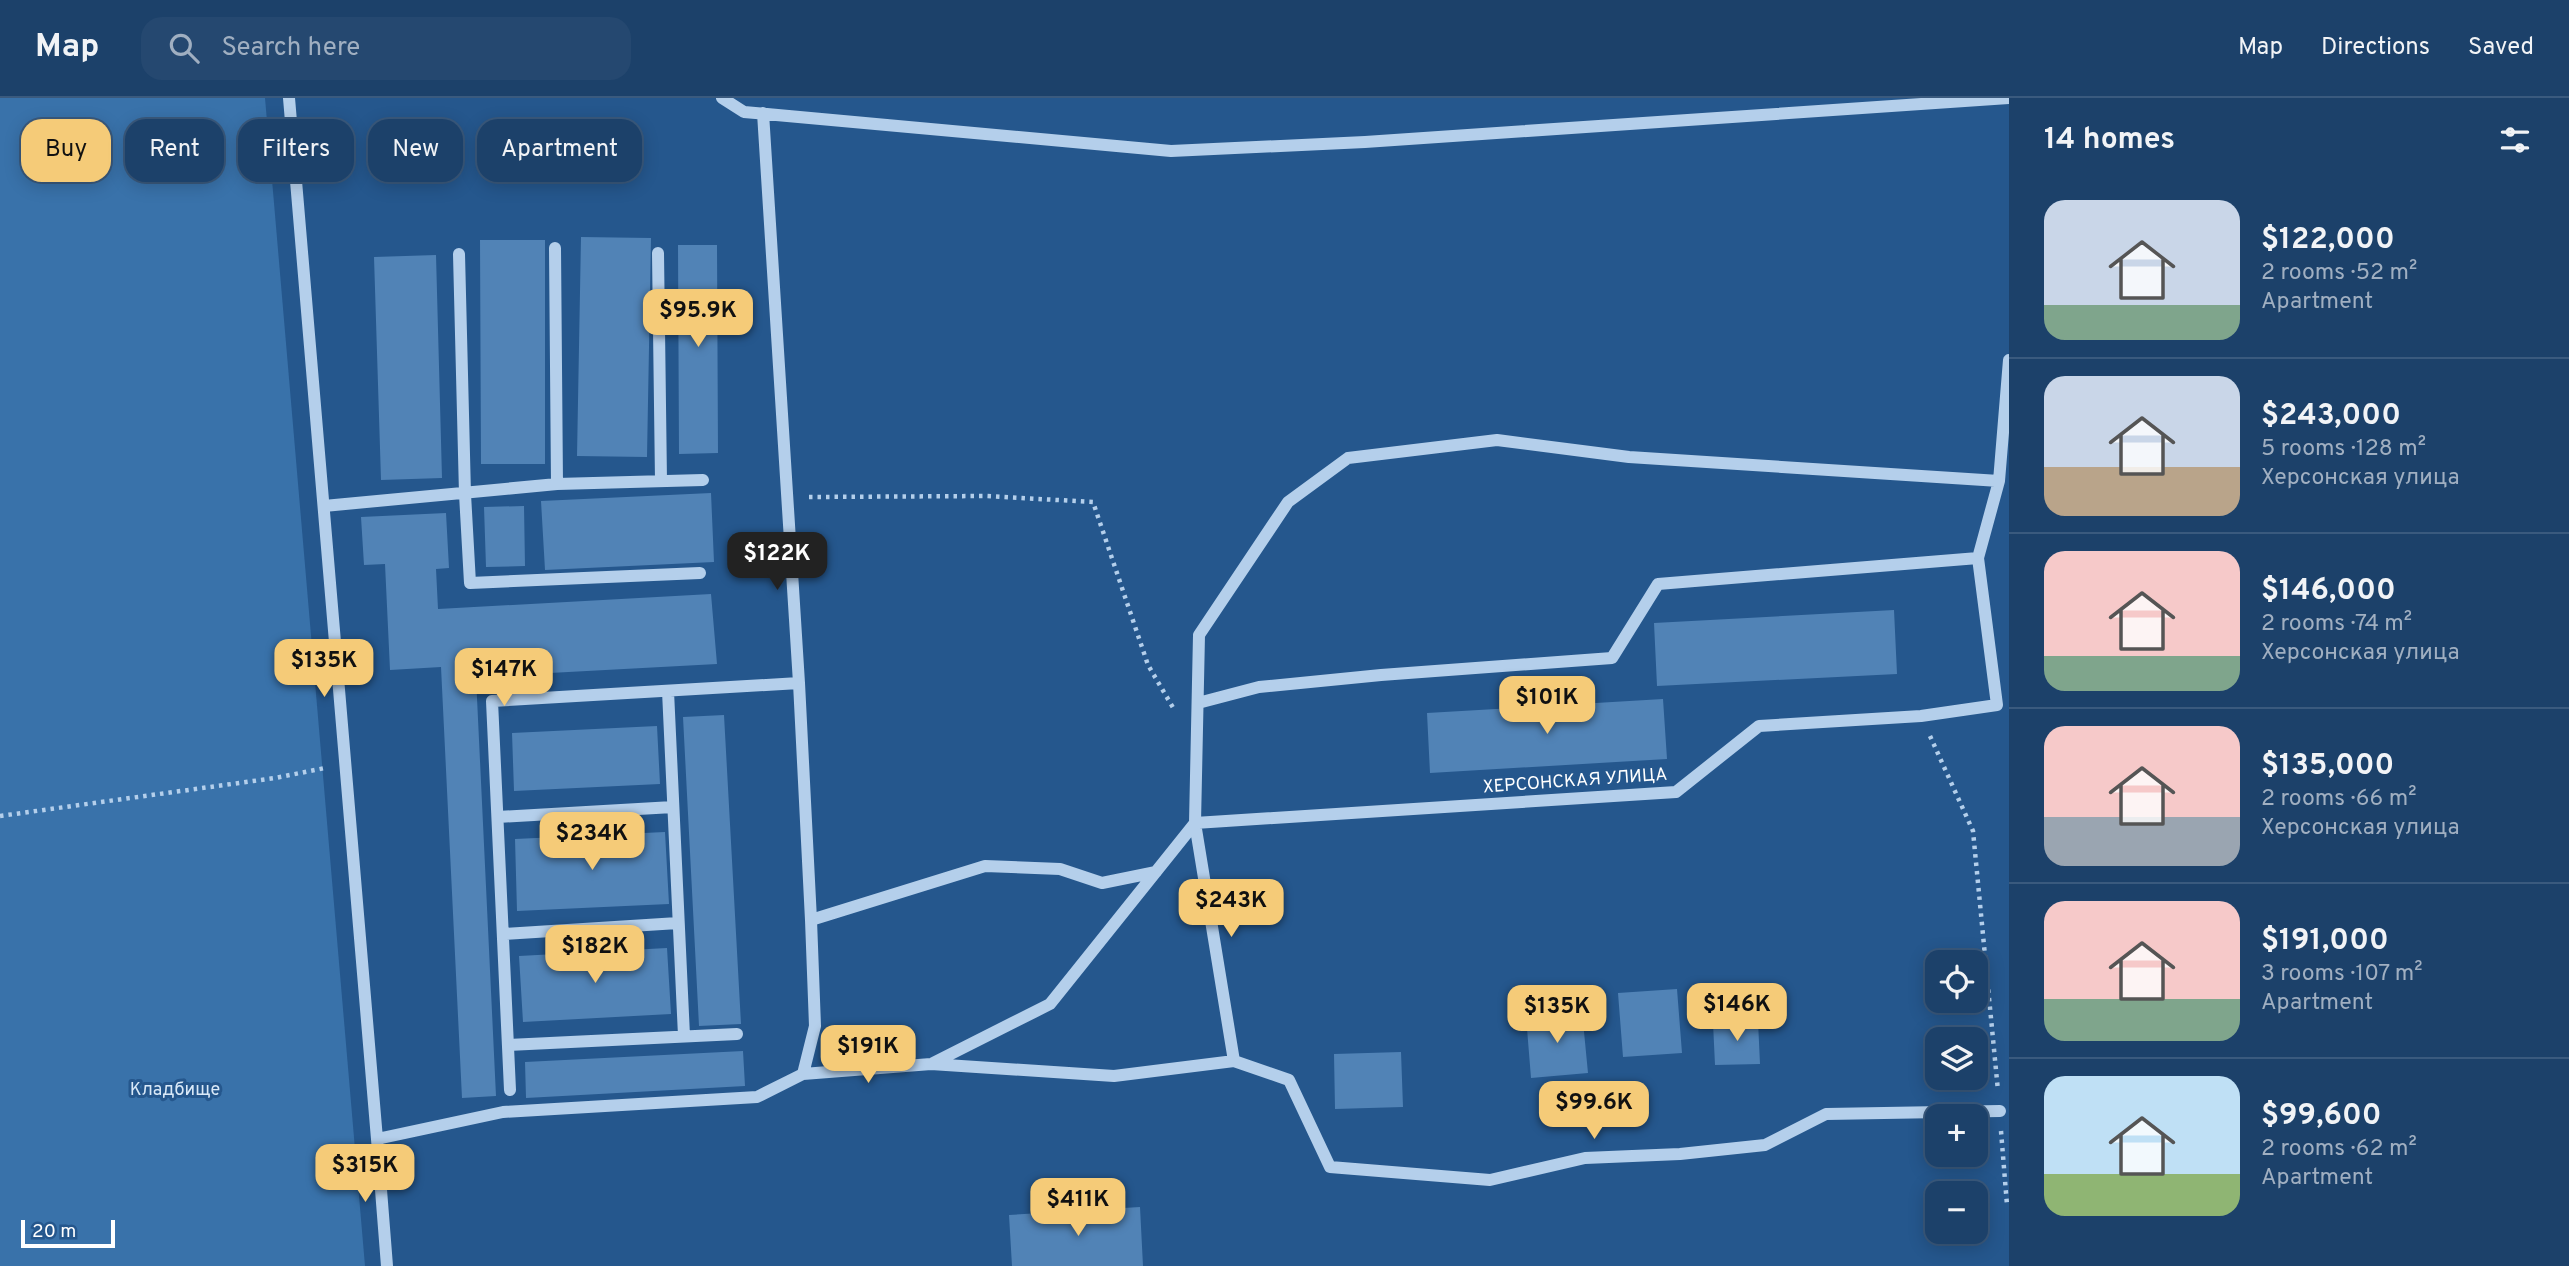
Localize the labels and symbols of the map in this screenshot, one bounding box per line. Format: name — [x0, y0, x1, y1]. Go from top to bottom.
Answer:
pin: $95.9K — [641, 289, 755, 349]
pin: $122K — [728, 532, 826, 592]
pin: $135K — [275, 640, 373, 699]
pin: $147K — [455, 648, 553, 708]
pin: $101K — [1498, 676, 1596, 736]
street label: ХЕРСОНСКАЯ УЛИЦА — [1482, 764, 1668, 799]
pin: $234K — [543, 812, 641, 872]
pin: $243K — [1182, 880, 1280, 939]
pin: $182K — [546, 926, 644, 985]
pin: $146K — [1688, 984, 1786, 1043]
pin: $135K — [1508, 986, 1606, 1045]
pin: $191K — [819, 1026, 917, 1085]
park label: Кладбище — [130, 1079, 220, 1102]
pin: $99.6K — [1537, 1082, 1651, 1141]
pin: $315K — [316, 1144, 414, 1204]
pin: $411K — [1029, 1178, 1127, 1238]
scale bar — [21, 1217, 116, 1249]

